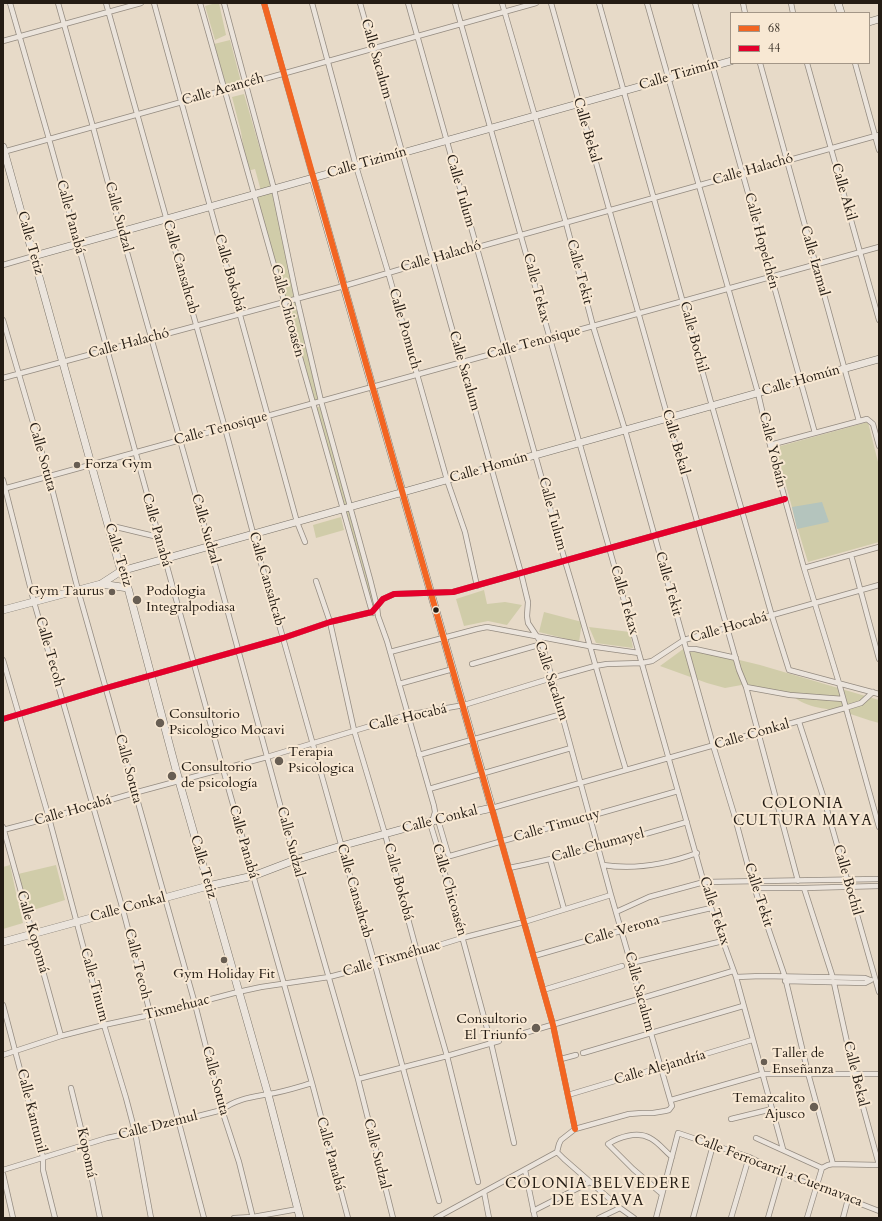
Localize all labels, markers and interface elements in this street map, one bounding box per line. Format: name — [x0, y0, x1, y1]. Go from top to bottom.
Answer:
legend — [730, 12, 870, 64]
street label: Calle Sacalum — [357, 17, 395, 101]
text: 68 — [768, 20, 780, 36]
text: 44 — [768, 40, 780, 56]
street label: Calle Tizimín — [637, 56, 721, 94]
street label: Calle Acancéh — [180, 70, 266, 110]
street label: Calle Bekal — [569, 95, 603, 165]
street label: Calle Tizimín — [325, 144, 409, 182]
street label: Calle Halachó — [711, 150, 795, 190]
street label: Calle Tulum — [442, 153, 478, 229]
street label: Calle Akil — [827, 161, 859, 223]
street label: Calle Panabá — [52, 178, 88, 256]
street label: Calle Sudzal — [101, 180, 135, 254]
street label: Calle Hopelchén — [740, 191, 782, 291]
street label: Calle Tetiz — [13, 209, 47, 277]
street label: Calle Cansahcab — [159, 218, 201, 316]
street label: Calle Izamal — [796, 224, 832, 298]
street label: Calle Bokobá — [210, 232, 248, 314]
street label: Calle Halachó — [399, 237, 483, 277]
street label: Calle Tekit — [562, 238, 596, 306]
street label: Calle Tekax — [519, 251, 553, 325]
street label: Calle Chicoasén — [267, 263, 307, 359]
street label: Calle Pomuch — [384, 287, 424, 371]
street label: Calle Bochil — [675, 300, 711, 374]
street label: Calle Tenosique — [485, 322, 583, 364]
street label: Calle Halachó — [87, 325, 171, 363]
street label: Calle Sacalum — [445, 329, 483, 413]
street label: Calle Homún — [760, 362, 842, 400]
street label: Calle Bekal — [658, 407, 692, 477]
street label: Calle Tenosique — [172, 408, 270, 450]
street label: Calle Yobaín — [754, 410, 790, 490]
street label: Calle Sotuta — [24, 420, 60, 494]
street label: Calle Homún — [448, 449, 530, 487]
place label: Forza Gym — [85, 457, 152, 473]
marker: Forza Gym — [72, 460, 82, 470]
street label: Calle Tulum — [534, 476, 570, 552]
street label: Calle Panabá — [137, 491, 175, 569]
street label: Calle Sudzal — [187, 492, 223, 566]
street label: Calle Tetiz — [100, 521, 136, 589]
street label: Calle Cansahcab — [245, 530, 287, 628]
street label: Calle Tekit — [651, 550, 685, 618]
street label: Calle Tekax — [606, 564, 642, 636]
place label: Gym Taurus — [28, 584, 104, 600]
place label: Podologia Integralpodiasa — [146, 584, 235, 616]
marker: Gym Taurus — [107, 587, 117, 597]
marker: Podologia Integralpodiasa — [131, 594, 143, 606]
unlabelled marker — [431, 605, 441, 615]
street label: Calle Hocabá — [689, 609, 769, 647]
street label: Calle Tecoh — [31, 615, 67, 689]
street label: Calle Sacalum — [530, 639, 572, 723]
street label: Calle Hocabá — [367, 701, 449, 735]
place label: Consultorio Psicologico Mocavi — [169, 707, 285, 740]
street label: Calle Conkal — [713, 716, 791, 754]
marker: Consultorio Psicologico Mocavi — [154, 717, 166, 729]
street label: Calle Sotuta — [111, 732, 145, 806]
place label: Terapia Psicologica — [288, 745, 354, 778]
marker: Terapia Psicologica — [273, 755, 285, 767]
place label: Consultorio de psicología — [181, 760, 258, 792]
marker: Consultorio de psicología — [166, 770, 178, 782]
street label: Calle Hocabá — [33, 792, 113, 830]
district label: COLONIA CULTURA MAYA — [733, 796, 873, 831]
street label: Calle Conkal — [400, 802, 480, 838]
street label: Calle Panabá — [224, 803, 262, 881]
street label: Calle Sudzal — [273, 805, 307, 879]
street label: Calle Timucuy — [512, 806, 602, 846]
street label: Calle Chumayel — [550, 826, 646, 866]
street label: Calle Tetiz — [186, 833, 220, 901]
street label: Calle Bokobá — [380, 841, 416, 923]
street label: Calle Cansahcab — [333, 842, 375, 940]
street label: Calle Chicoasén — [428, 842, 470, 938]
street label: Calle Bochil — [829, 843, 865, 917]
street label: Calle Tekit — [740, 861, 776, 929]
street label: Calle Tekax — [695, 875, 733, 947]
street label: Calle Kopomá — [12, 889, 52, 975]
street label: Calle Conkal — [88, 890, 168, 926]
street label: Calle Verona — [583, 912, 661, 950]
street label: Calle Tecoh — [120, 927, 154, 1001]
street label: Calle Tixméhuac — [341, 937, 443, 981]
street label: Calle Tinum — [76, 946, 112, 1024]
street label: Calle Sacalum — [620, 950, 658, 1034]
marker: Gym Holiday Fit — [219, 955, 229, 965]
place label: Gym Holiday Fit — [173, 967, 275, 983]
street label: Tixmehuac — [142, 992, 212, 1024]
place label: Consultorio El Triunfo — [456, 1012, 527, 1044]
marker: Consultorio El Triunfo — [530, 1022, 542, 1034]
street label: Calle Bekal — [839, 1039, 871, 1109]
street label: Calle Sotuta — [198, 1044, 232, 1118]
place label: Taller de Enseñanza — [772, 1046, 834, 1078]
street label: Calle Alejandría — [612, 1047, 708, 1089]
marker: Taller de Enseñanza — [759, 1057, 769, 1067]
street label: Calle Kantunil — [12, 1067, 50, 1155]
place label: Temazcalito Ajusco — [732, 1091, 805, 1124]
marker: Temazcalito Ajusco — [808, 1101, 820, 1113]
street label: Calle Dzemul — [117, 1108, 199, 1144]
street label: Calle Panabá — [312, 1115, 348, 1193]
street label: Calle Sudzal — [359, 1117, 393, 1191]
street label: Kopomá — [72, 1126, 100, 1180]
street label: Calle Ferrocarril a Cuernavaca — [691, 1131, 865, 1211]
district label: COLONIA BELVEDERE DE ESLAVA — [505, 1176, 691, 1211]

